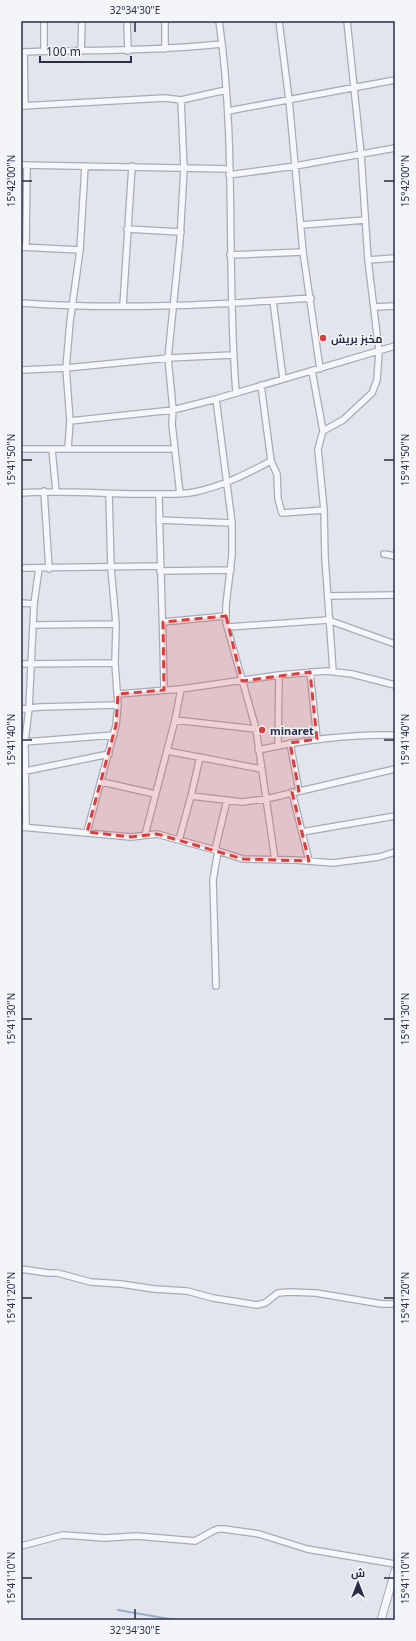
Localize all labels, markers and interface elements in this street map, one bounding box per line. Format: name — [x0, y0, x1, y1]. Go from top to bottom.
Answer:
text: 32°34'30"E — [110, 3, 160, 17]
scale bar — [40, 38, 131, 64]
text: 100 m — [46, 43, 81, 60]
text: 15°42'00"N — [4, 155, 18, 207]
text: 15°42'00"N — [398, 155, 412, 207]
place label: مخبز بريش — [331, 331, 382, 346]
marker: مخبز بريش — [318, 333, 328, 343]
text: 15°41'50"N — [4, 434, 18, 486]
text: 15°41'50"N — [398, 434, 412, 486]
text: 15°41'40"N — [4, 714, 18, 766]
text: 15°41'40"N — [398, 714, 412, 766]
place label: minaret — [270, 723, 314, 738]
marker: minaret — [257, 725, 267, 735]
text: 15°41'30"N — [4, 993, 18, 1045]
text: 15°41'30"N — [398, 993, 412, 1045]
text: 15°41'20"N — [4, 1272, 18, 1324]
text: 15°41'20"N — [398, 1272, 412, 1324]
text: 15°41'10"N — [4, 1552, 18, 1604]
text: 15°41'10"N — [398, 1552, 412, 1604]
north arrow — [338, 1563, 378, 1603]
text: ش — [351, 1565, 365, 1580]
text: 32°34'30"E — [110, 1623, 160, 1637]

